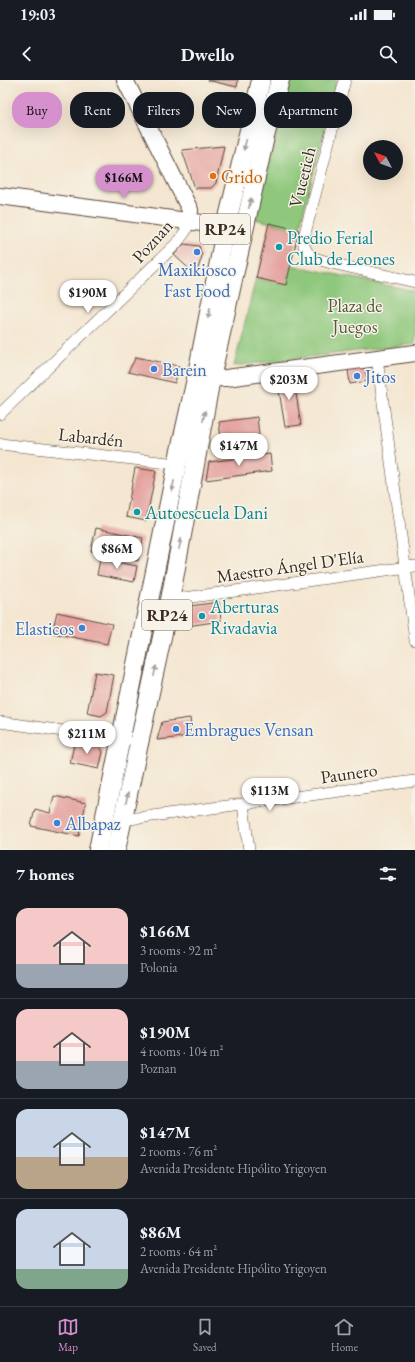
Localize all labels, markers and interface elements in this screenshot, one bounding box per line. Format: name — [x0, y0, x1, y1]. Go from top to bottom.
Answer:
text: 19:03 — [20, 5, 56, 24]
icon: back — [16, 43, 38, 65]
text: Dwello — [181, 43, 234, 66]
icon: search — [377, 43, 399, 65]
chip: Buy — [12, 92, 62, 128]
chip: Rent — [70, 92, 125, 128]
chip: Filters — [133, 92, 194, 128]
chip: New — [202, 92, 256, 128]
chip: Apartment — [264, 92, 352, 128]
one-way arrow — [242, 139, 248, 151]
north arrow — [363, 140, 403, 180]
map controls — [363, 140, 403, 180]
street label: Vucetich — [283, 144, 321, 210]
pin: $166M — [96, 165, 152, 199]
place label: Grido — [221, 165, 263, 188]
text: $166M — [105, 169, 143, 186]
marker: Grido — [208, 171, 218, 181]
one-way arrow — [247, 197, 253, 210]
street label: Poznan — [127, 214, 178, 268]
road number: RP24 — [200, 214, 250, 244]
place label: Predio Ferial Club de Leones — [287, 226, 395, 270]
marker: Predio Ferial Club de Leones — [274, 242, 284, 252]
marker: Maxikiosco Fast Food — [192, 247, 202, 257]
place label: Maxikiosco Fast Food — [158, 258, 236, 302]
pin: $190M — [60, 280, 116, 314]
text: $190M — [69, 284, 107, 301]
park label: Plaza de Juegos — [328, 294, 382, 338]
one-way arrow — [205, 307, 211, 319]
place label: Barein — [162, 358, 207, 381]
marker: Barein — [149, 364, 159, 374]
place label: Jitos — [363, 365, 396, 388]
pin: $203M — [261, 367, 317, 401]
text: $203M — [270, 371, 308, 388]
marker: Jitos — [352, 371, 362, 381]
one-way arrow — [202, 410, 208, 422]
street label: Labardén — [57, 422, 125, 452]
pin: $147M — [211, 433, 267, 467]
text: $147M — [220, 437, 258, 454]
one-way arrow — [170, 480, 176, 492]
place label: Autoescuela Dani — [144, 501, 269, 524]
marker: Autoescuela Dani — [132, 507, 142, 517]
pin: $86M — [93, 536, 141, 570]
one-way arrow — [178, 538, 184, 550]
text: $86M — [101, 540, 133, 557]
street label: Maestro Ángel D'Elía — [215, 544, 366, 588]
place label: Aberturas Rivadavia — [209, 595, 279, 639]
road number: RP24 — [142, 600, 192, 630]
marker: Aberturas Rivadavia — [197, 611, 207, 621]
place label: Elasticos — [15, 617, 74, 640]
marker: Elasticos — [77, 623, 87, 633]
one-way arrow — [152, 665, 158, 677]
place label: Embragues Vensan — [184, 718, 314, 741]
pin: $211M — [59, 721, 115, 755]
marker: Embragues Vensan — [171, 724, 181, 734]
text: $211M — [68, 725, 106, 742]
street label: Paunero — [319, 758, 379, 788]
pin: $113M — [242, 778, 298, 812]
text: $113M — [251, 782, 289, 799]
one-way arrow — [124, 792, 130, 804]
place label: Albapaz — [64, 812, 121, 835]
marker: Albapaz — [52, 818, 62, 828]
text: 7 homes — [16, 863, 74, 885]
icon: filters — [377, 863, 399, 885]
text: $166M — [140, 920, 190, 942]
icon: home — [48, 924, 96, 972]
text: 3 rooms · 92 m² — [140, 942, 217, 959]
text: Polonia — [140, 959, 178, 976]
text: $190M — [140, 1021, 190, 1043]
icon: home — [48, 1025, 96, 1073]
text: 4 rooms · 104 m² — [140, 1043, 224, 1060]
text: Poznan — [140, 1060, 177, 1077]
text: $147M — [140, 1121, 190, 1143]
icon: home — [48, 1125, 96, 1173]
text: 2 rooms · 76 m² — [140, 1143, 217, 1160]
text: Avenida Presidente Hipólito Yrigoyen — [140, 1160, 327, 1177]
text: $86M — [140, 1221, 181, 1243]
icon: home — [48, 1225, 96, 1273]
text: 2 rooms · 64 m² — [140, 1243, 217, 1260]
text: Avenida Presidente Hipólito Yrigoyen — [140, 1260, 327, 1277]
tab: Map — [57, 1316, 79, 1354]
tab: Saved — [193, 1316, 217, 1354]
tab: Home — [331, 1316, 358, 1354]

